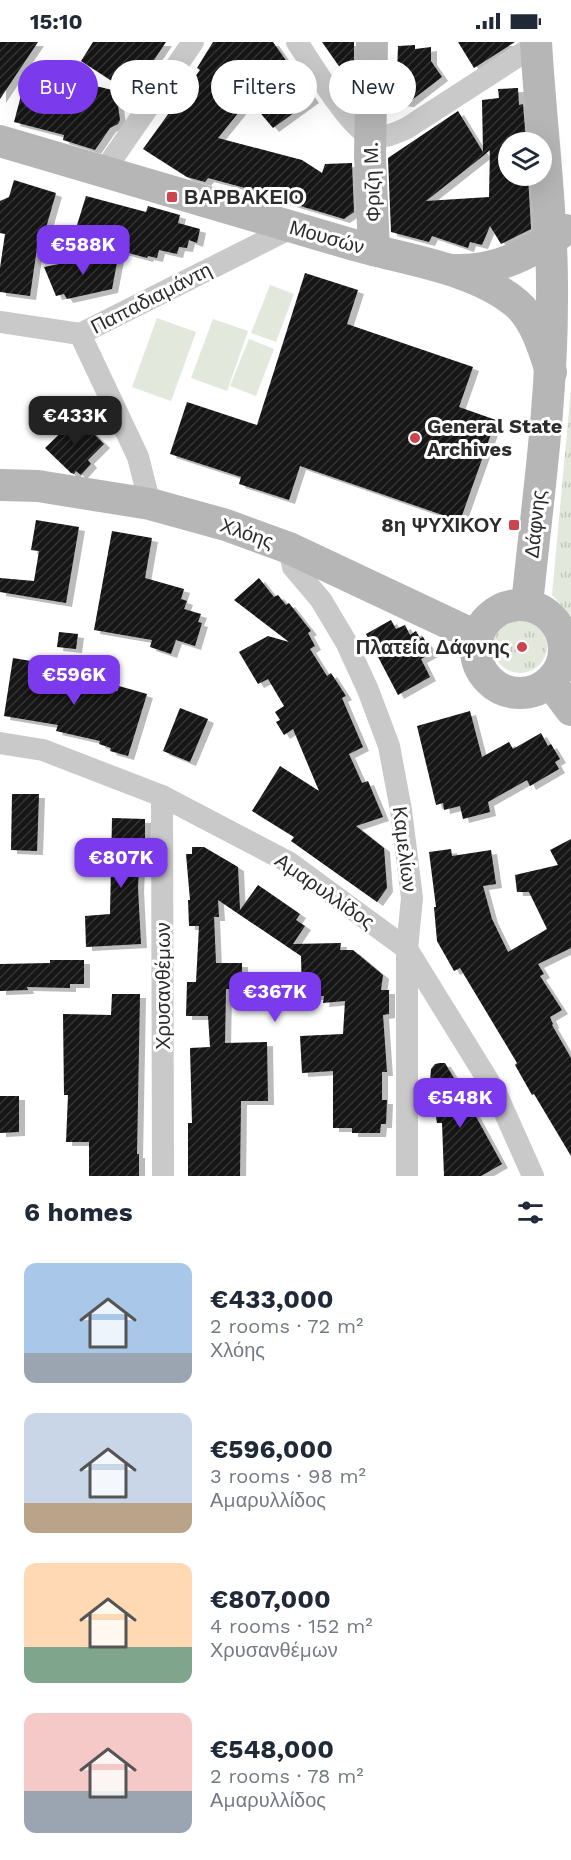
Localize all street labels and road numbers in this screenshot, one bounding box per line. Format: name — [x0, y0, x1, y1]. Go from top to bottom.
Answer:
street label: Φριζη Μ. — [359, 142, 385, 222]
street label: Μουσών — [287, 215, 367, 259]
street label: Παπαδιαμάντη — [87, 257, 215, 339]
street label: Δάφνης — [519, 488, 551, 559]
street label: Χλόης — [217, 513, 277, 553]
street label: Καμελίων — [388, 805, 422, 893]
street label: Αμαρυλλίδος — [271, 848, 380, 934]
street label: Χρυσανθέμων — [151, 922, 175, 1050]

